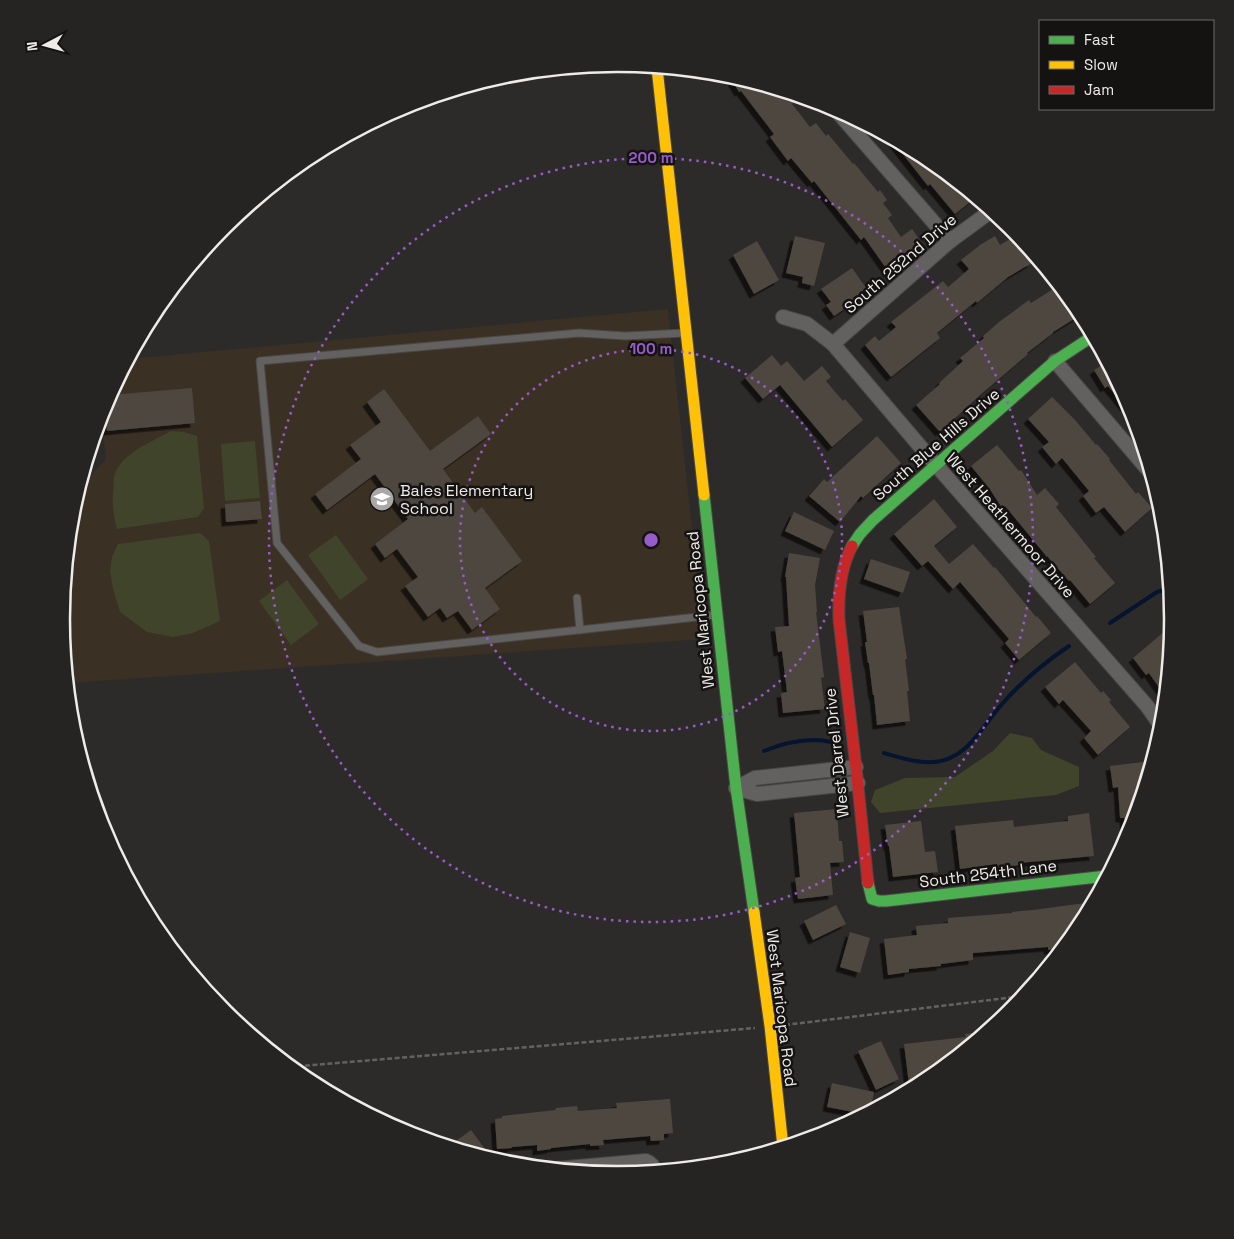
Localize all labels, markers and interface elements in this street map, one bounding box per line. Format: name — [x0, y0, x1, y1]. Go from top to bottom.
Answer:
north arrow — [20, 20, 70, 70]
legend — [1039, 20, 1214, 110]
text: Fast — [1084, 30, 1115, 49]
text: N — [23, 41, 42, 52]
text: Slow — [1084, 55, 1118, 74]
text: Jam — [1084, 80, 1114, 99]
text: 200 m — [629, 148, 673, 167]
street label: South 252nd Drive — [840, 209, 961, 318]
text: 100 m — [630, 339, 672, 358]
street label: South Blue Hills Drive — [868, 383, 1004, 505]
street label: West Heathermoor Drive — [942, 448, 1080, 603]
place label: Bales Elementary School — [400, 480, 533, 519]
school or university icon: Bales Elementary School — [369, 486, 395, 512]
street label: West Maricopa Road — [682, 530, 719, 690]
centre of rings — [642, 531, 660, 549]
street label: West Darrel Drive — [819, 687, 854, 819]
street label: South 254th Lane — [918, 855, 1058, 892]
street label: West Maricopa Road — [761, 928, 802, 1088]

